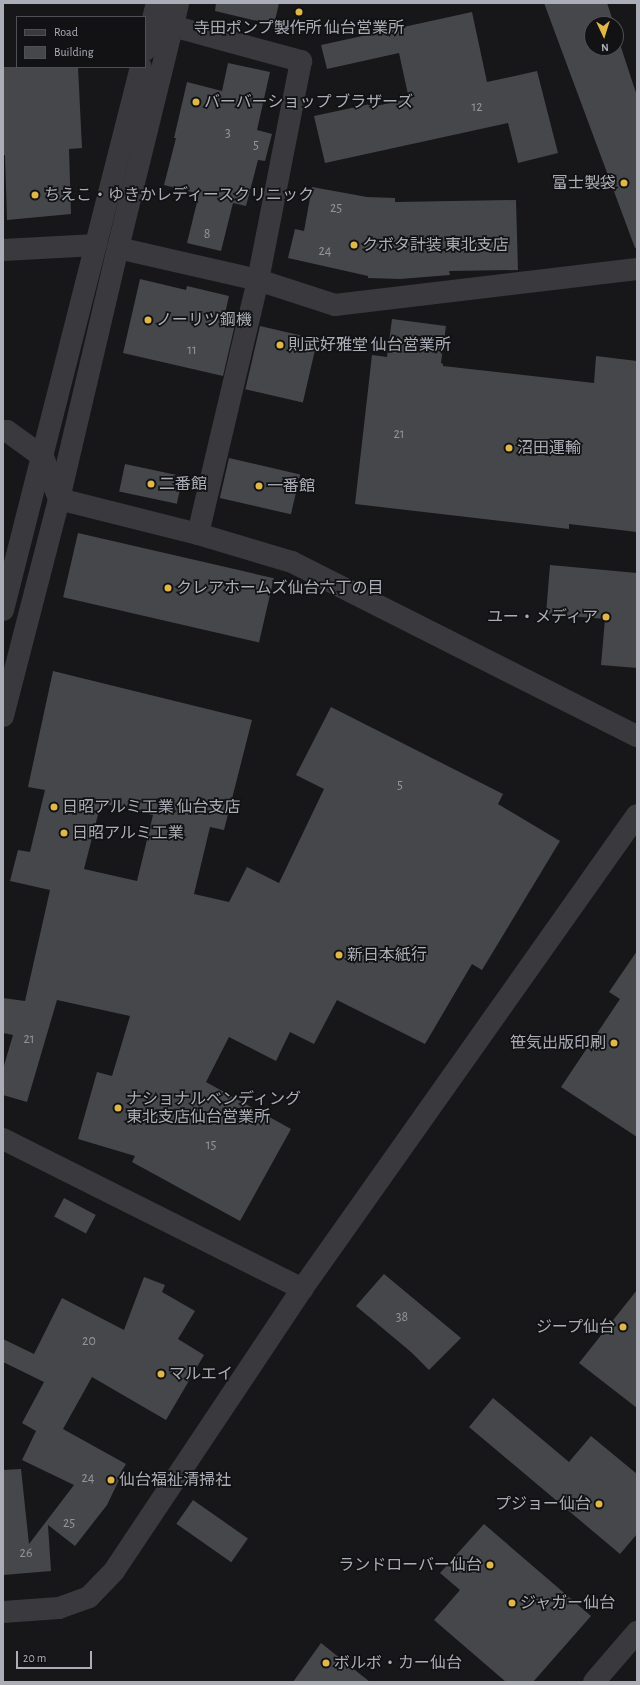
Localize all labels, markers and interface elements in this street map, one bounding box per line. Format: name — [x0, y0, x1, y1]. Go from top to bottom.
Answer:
marker: 寺田ポンプ製作所 仙台営業所 — [294, 7, 304, 17]
legend — [16, 16, 146, 68]
north arrow — [584, 16, 624, 56]
place label: 寺田ポンプ製作所 仙台営業所 — [194, 18, 404, 38]
text: Road — [54, 26, 78, 38]
text: N — [601, 42, 609, 53]
text: Building — [54, 46, 94, 58]
place label: バーバーショップ ブラザーズ — [204, 92, 415, 112]
marker: バーバーショップ ブラザーズ — [191, 97, 201, 107]
house number: 12 — [471, 99, 483, 115]
house number: 3 — [225, 125, 231, 141]
house number: 5 — [253, 137, 259, 153]
place label: 富士製袋 — [552, 173, 616, 193]
marker: 富士製袋 — [619, 178, 629, 188]
place label: ちえこ・ゆきかレディースクリニック — [44, 185, 316, 205]
marker: ちえこ・ゆきかレディースクリニック — [29, 189, 41, 201]
house number: 25 — [330, 200, 342, 216]
house number: 8 — [204, 226, 210, 242]
place label: クボタ計装 東北支店 — [362, 235, 509, 255]
marker: クボタ計装 東北支店 — [349, 240, 359, 250]
house number: 24 — [318, 243, 332, 259]
place label: ノーリツ鋼機 — [156, 310, 252, 330]
marker: ノーリツ鋼機 — [143, 315, 153, 325]
place label: 則武好雅堂 仙台営業所 — [288, 335, 451, 355]
marker: 則武好雅堂 仙台営業所 — [275, 340, 285, 350]
house number: 11 — [187, 342, 197, 358]
house number: 21 — [393, 426, 405, 442]
place label: 沼田運輸 — [517, 438, 581, 458]
marker: 沼田運輸 — [504, 443, 514, 453]
place label: 二番館 — [159, 474, 207, 494]
place label: 一番館 — [267, 476, 315, 496]
marker: 二番館 — [146, 479, 156, 489]
marker: 一番館 — [254, 481, 264, 491]
place label: クレアホームズ仙台六丁の目 — [176, 578, 384, 598]
marker: クレアホームズ仙台六丁の目 — [163, 583, 173, 593]
place label: ユー・メディア — [486, 607, 598, 627]
marker: ユー・メディア — [601, 612, 611, 622]
house number: 5 — [397, 777, 403, 793]
place label: 日昭アルミ工業 仙台支店 — [62, 797, 241, 817]
marker: 日昭アルミ工業 仙台支店 — [49, 802, 59, 812]
place label: 日昭アルミ工業 — [72, 823, 184, 843]
marker: 日昭アルミ工業 — [59, 828, 69, 838]
place label: 新日本紙行 — [347, 945, 427, 965]
marker: 新日本紙行 — [334, 950, 344, 960]
house number: 21 — [23, 1031, 35, 1047]
place label: 笹気出版印刷 — [510, 1033, 606, 1053]
marker: 笹気出版印刷 — [609, 1038, 619, 1048]
place label: ナショナルベンディング 東北支店仙台営業所 — [126, 1089, 302, 1127]
marker: ナショナルベンディング 東北支店仙台営業所 — [113, 1103, 123, 1113]
house number: 15 — [206, 1137, 216, 1153]
house number: 38 — [396, 1309, 408, 1325]
place label: ジープ仙台 — [535, 1317, 615, 1337]
marker: ジープ仙台 — [618, 1322, 628, 1332]
house number: 20 — [82, 1333, 96, 1349]
place label: マルエイ — [169, 1364, 233, 1384]
marker: マルエイ — [156, 1369, 166, 1379]
house number: 24 — [81, 1470, 95, 1486]
place label: 仙台福祉清掃社 — [119, 1470, 231, 1490]
marker: 仙台福祉清掃社 — [106, 1475, 116, 1485]
place label: プジョー仙台 — [495, 1494, 591, 1514]
marker: プジョー仙台 — [594, 1499, 604, 1509]
house number: 25 — [63, 1515, 75, 1531]
house number: 26 — [20, 1545, 32, 1561]
place label: ランドローバー仙台 — [338, 1555, 482, 1575]
marker: ランドローバー仙台 — [485, 1560, 495, 1570]
place label: ジャガー仙台 — [520, 1593, 616, 1613]
marker: ジャガー仙台 — [507, 1598, 517, 1608]
scale bar — [18, 1643, 94, 1669]
text: 20 m — [23, 1652, 46, 1664]
place label: ボルボ・カー仙台 — [334, 1653, 462, 1673]
marker: ボルボ・カー仙台 — [321, 1658, 331, 1668]

